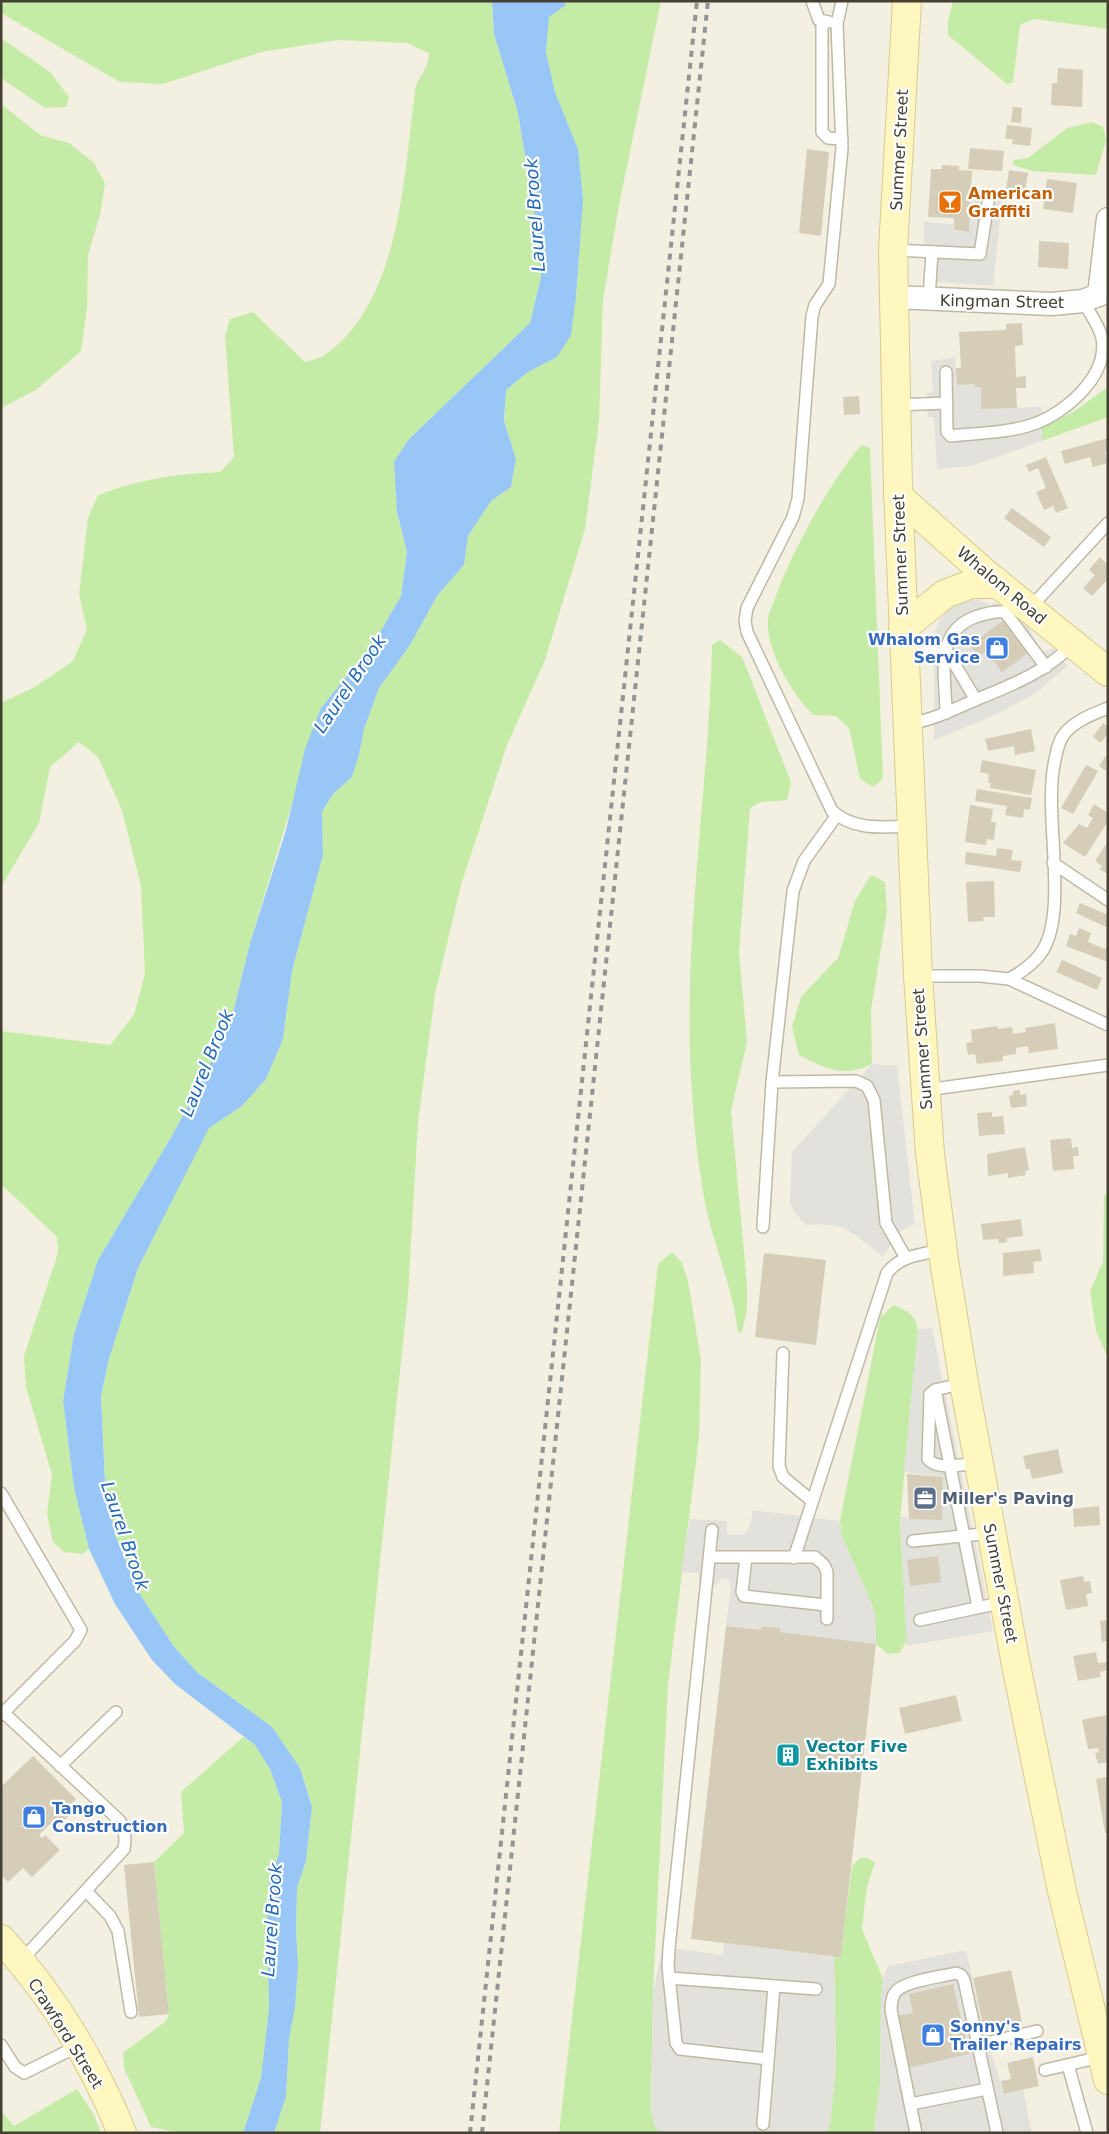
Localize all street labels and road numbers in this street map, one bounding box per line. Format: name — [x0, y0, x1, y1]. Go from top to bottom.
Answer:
street label: Summer Street — [887, 89, 912, 211]
street label: Kingman Street — [940, 291, 1064, 312]
street label: Summer Street — [889, 494, 912, 616]
street label: Whalom Road — [953, 542, 1050, 628]
street label: Summer Street — [909, 988, 936, 1110]
street label: Summer Street — [980, 1522, 1021, 1645]
street label: Crawford Street — [24, 1975, 107, 2092]

